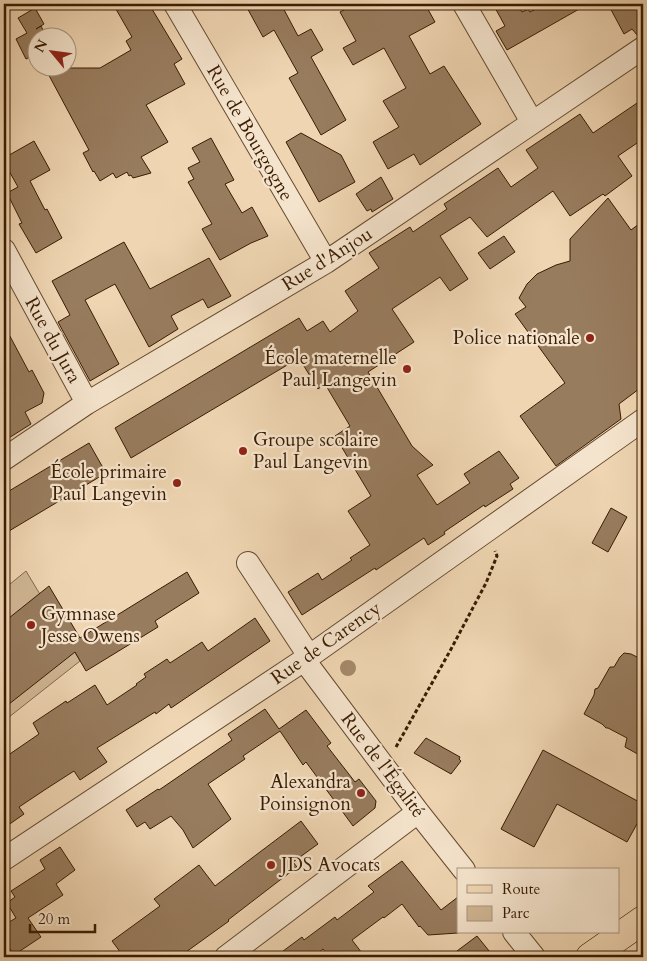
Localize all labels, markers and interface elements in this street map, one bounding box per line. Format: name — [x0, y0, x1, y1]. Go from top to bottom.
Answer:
north arrow — [28, 28, 78, 78]
text: N — [30, 36, 52, 56]
street label: Rue de Bourgogne — [201, 60, 299, 206]
street label: Rue d'Anjou — [277, 221, 377, 297]
street label: Rue du Jura — [19, 292, 87, 388]
place label: Police nationale — [453, 325, 580, 351]
marker: Police nationale — [584, 332, 596, 344]
place label: École maternelle Paul Langevin — [264, 345, 397, 393]
marker: École maternelle Paul Langevin — [401, 363, 413, 375]
place label: Groupe scolaire Paul Langevin — [253, 427, 379, 475]
marker: Groupe scolaire Paul Langevin — [237, 445, 249, 457]
place label: École primaire Paul Langevin — [50, 459, 167, 507]
marker: École primaire Paul Langevin — [171, 477, 183, 489]
street label: Rue de Carency — [266, 595, 386, 691]
place label: Gymnase Jesse Owens — [38, 601, 140, 649]
marker: Gymnase Jesse Owens — [25, 619, 37, 631]
street label: Rue de l'Égalité — [335, 707, 431, 823]
place label: Alexandra Poinsignon — [259, 769, 351, 817]
marker: Alexandra Poinsignon — [355, 787, 367, 799]
place label: JDS Avocats — [278, 852, 380, 878]
marker: JDS Avocats — [265, 859, 277, 871]
legend — [457, 868, 620, 934]
text: Route — [502, 879, 540, 899]
scale bar — [30, 901, 95, 933]
text: Parc — [502, 903, 530, 923]
text: 20 m — [38, 909, 70, 929]

